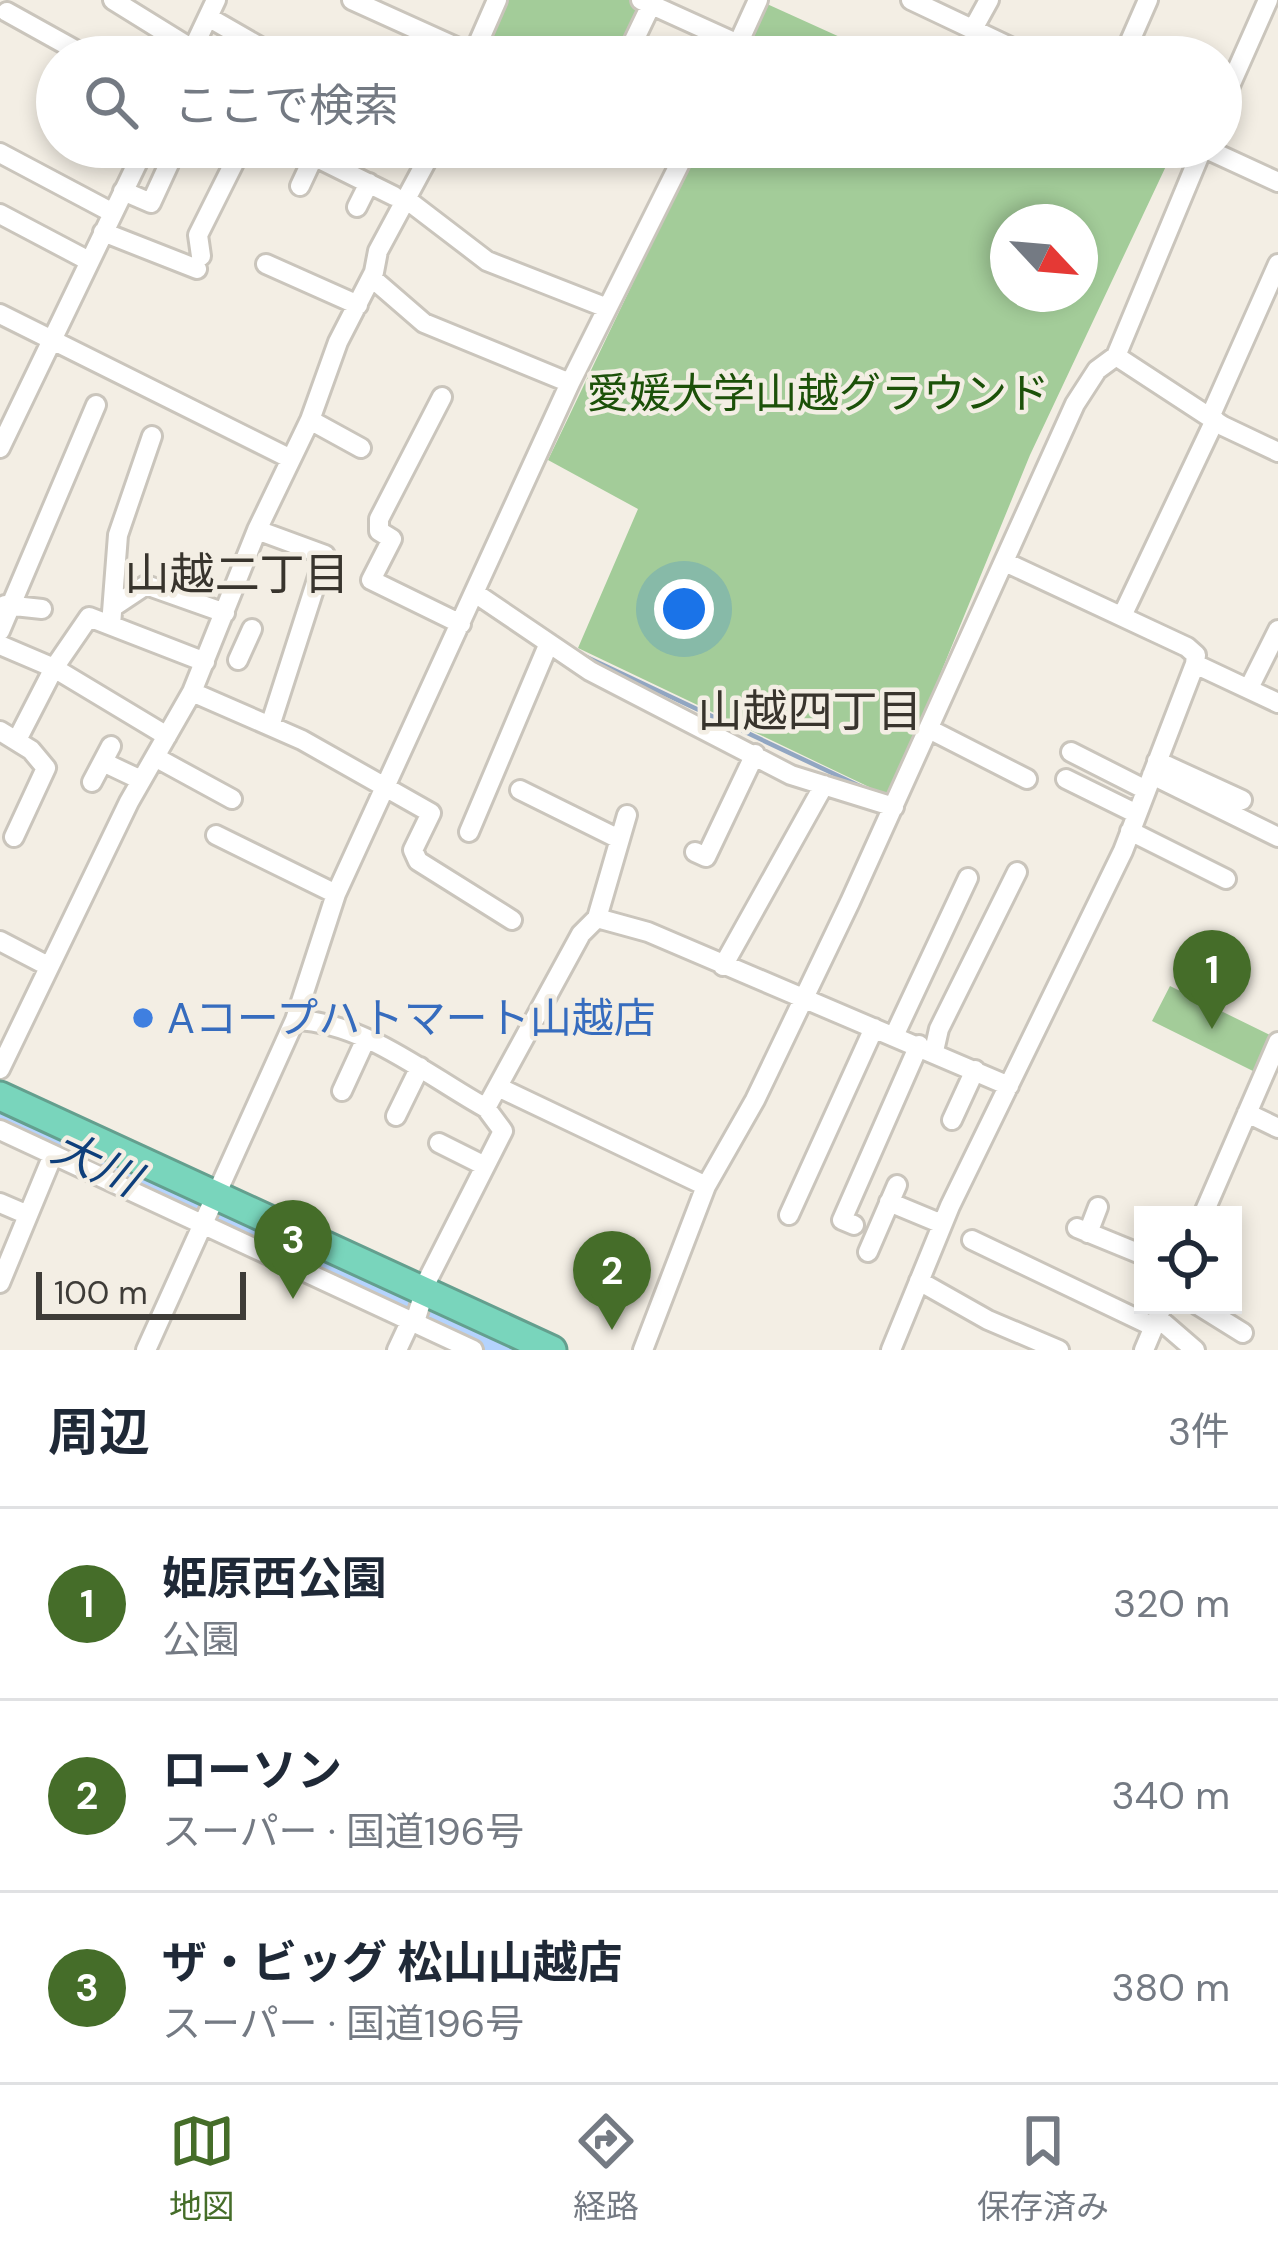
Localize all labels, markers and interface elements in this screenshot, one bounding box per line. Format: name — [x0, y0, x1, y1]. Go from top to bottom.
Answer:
search box — [36, 36, 1242, 168]
icon: search — [78, 69, 144, 135]
text: ここで検索 — [174, 76, 399, 135]
north arrow — [990, 204, 1098, 312]
park label: 愛媛大学山越グラウンド — [587, 366, 1049, 421]
district label: 山越二丁目 — [124, 545, 350, 604]
your location — [654, 579, 714, 639]
district label: 山越四丁目 — [697, 682, 923, 741]
pin: 1 — [1173, 930, 1251, 1029]
place label: Aコープハトマート山越店 — [167, 991, 656, 1046]
marker: Aコープハトマート山越店 — [130, 1005, 156, 1031]
water label: 大川 — [43, 1118, 153, 1211]
pin: 3 — [254, 1200, 332, 1299]
map controls — [1134, 1206, 1242, 1314]
button: locate — [1134, 1206, 1242, 1314]
pin: 2 — [573, 1231, 651, 1330]
scale bar — [36, 1266, 246, 1319]
text: 100 m — [54, 1271, 148, 1314]
text: 周辺 — [48, 1399, 150, 1466]
text: 3件 — [1168, 1406, 1230, 1457]
text: 姫原西公園 — [162, 1549, 387, 1608]
text: 1 — [80, 1578, 94, 1629]
text: 320 m — [1113, 1578, 1230, 1629]
text: 公園 — [162, 1614, 240, 1665]
text: ローソン — [162, 1741, 342, 1800]
text: 2 — [76, 1770, 98, 1821]
text: 340 m — [1111, 1770, 1230, 1821]
text: スーパー · 国道196号 — [162, 1806, 524, 1857]
text: ザ・ビッグ 松山山越店 — [162, 1933, 623, 1992]
text: 3 — [75, 1962, 99, 2013]
text: 380 m — [1111, 1962, 1230, 2013]
text: スーパー · 国道196号 — [162, 1998, 524, 2049]
tab: 地図 — [169, 2108, 235, 2228]
tab: 経路 — [573, 2108, 639, 2228]
tab: 保存済み — [977, 2108, 1109, 2228]

